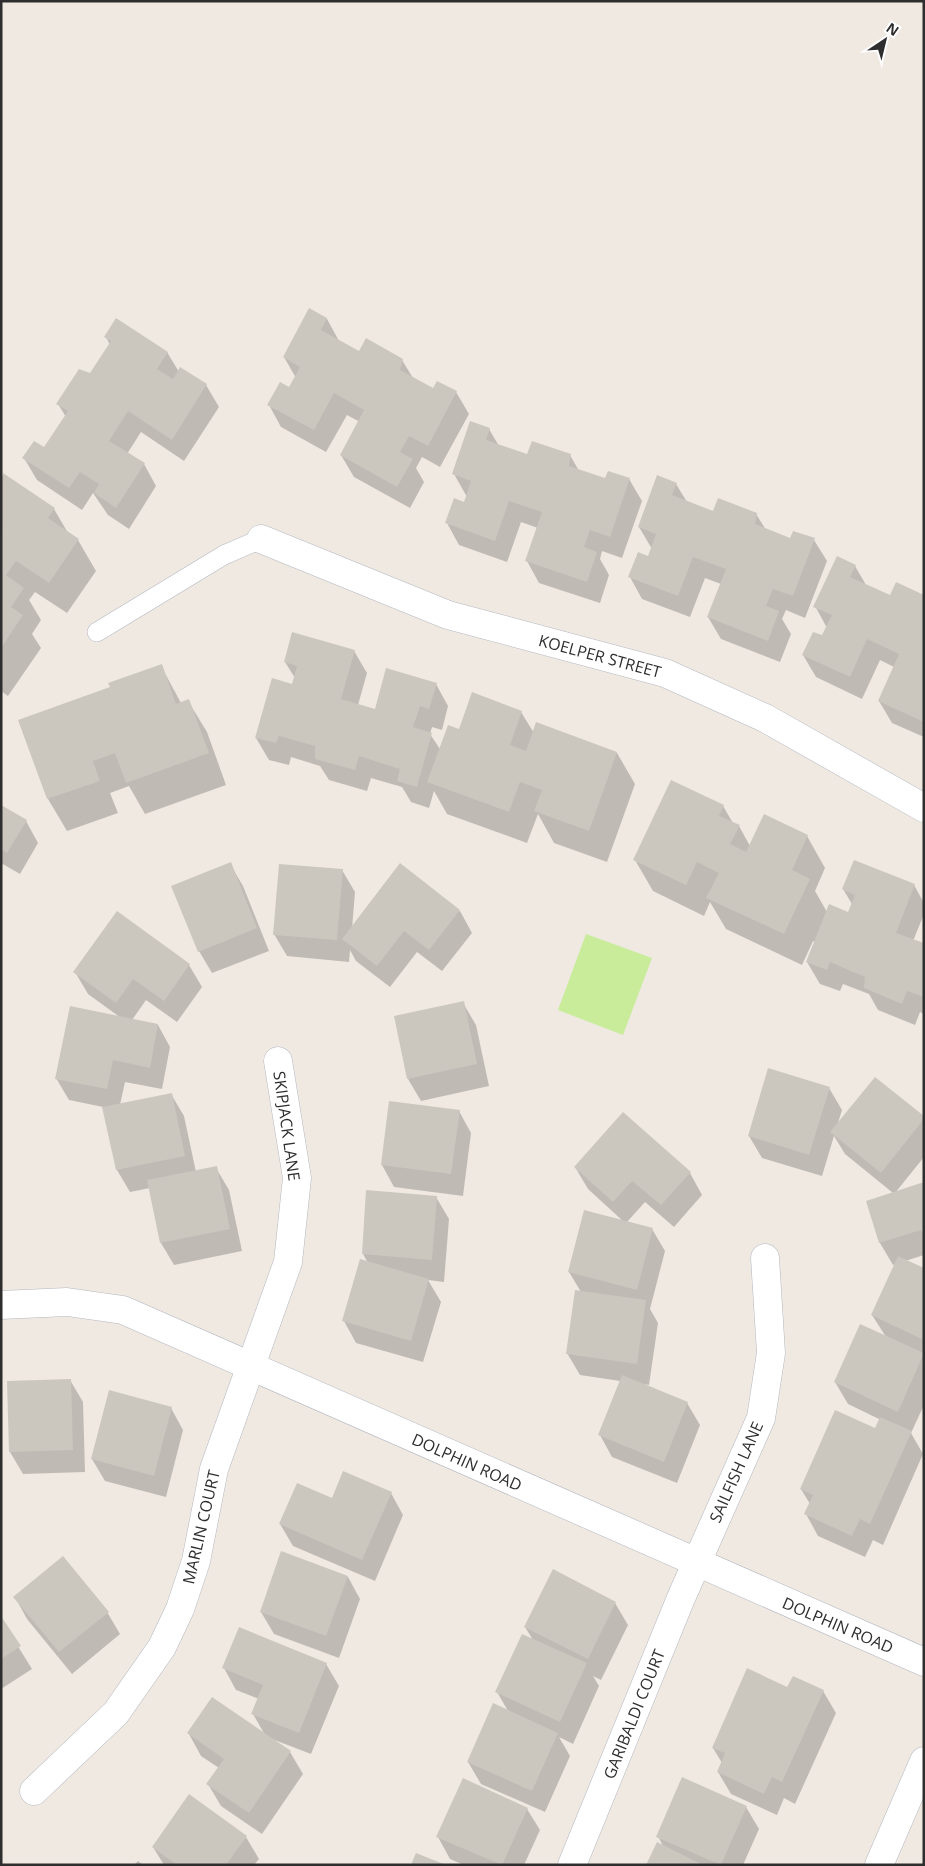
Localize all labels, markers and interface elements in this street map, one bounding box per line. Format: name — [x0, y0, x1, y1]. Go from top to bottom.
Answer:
north arrow — [860, 15, 910, 65]
text: N — [883, 18, 903, 40]
street label: KOELPER STREET — [536, 629, 664, 683]
street label: SKIPJACK LANE — [268, 1070, 306, 1182]
street label: SAILFISH LANE — [704, 1418, 768, 1526]
street label: DOLPHIN ROAD — [408, 1428, 526, 1496]
street label: MARLIN COURT — [177, 1468, 225, 1586]
street label: DOLPHIN ROAD — [779, 1592, 897, 1658]
street label: GARIBALDI COURT — [598, 1646, 670, 1782]

